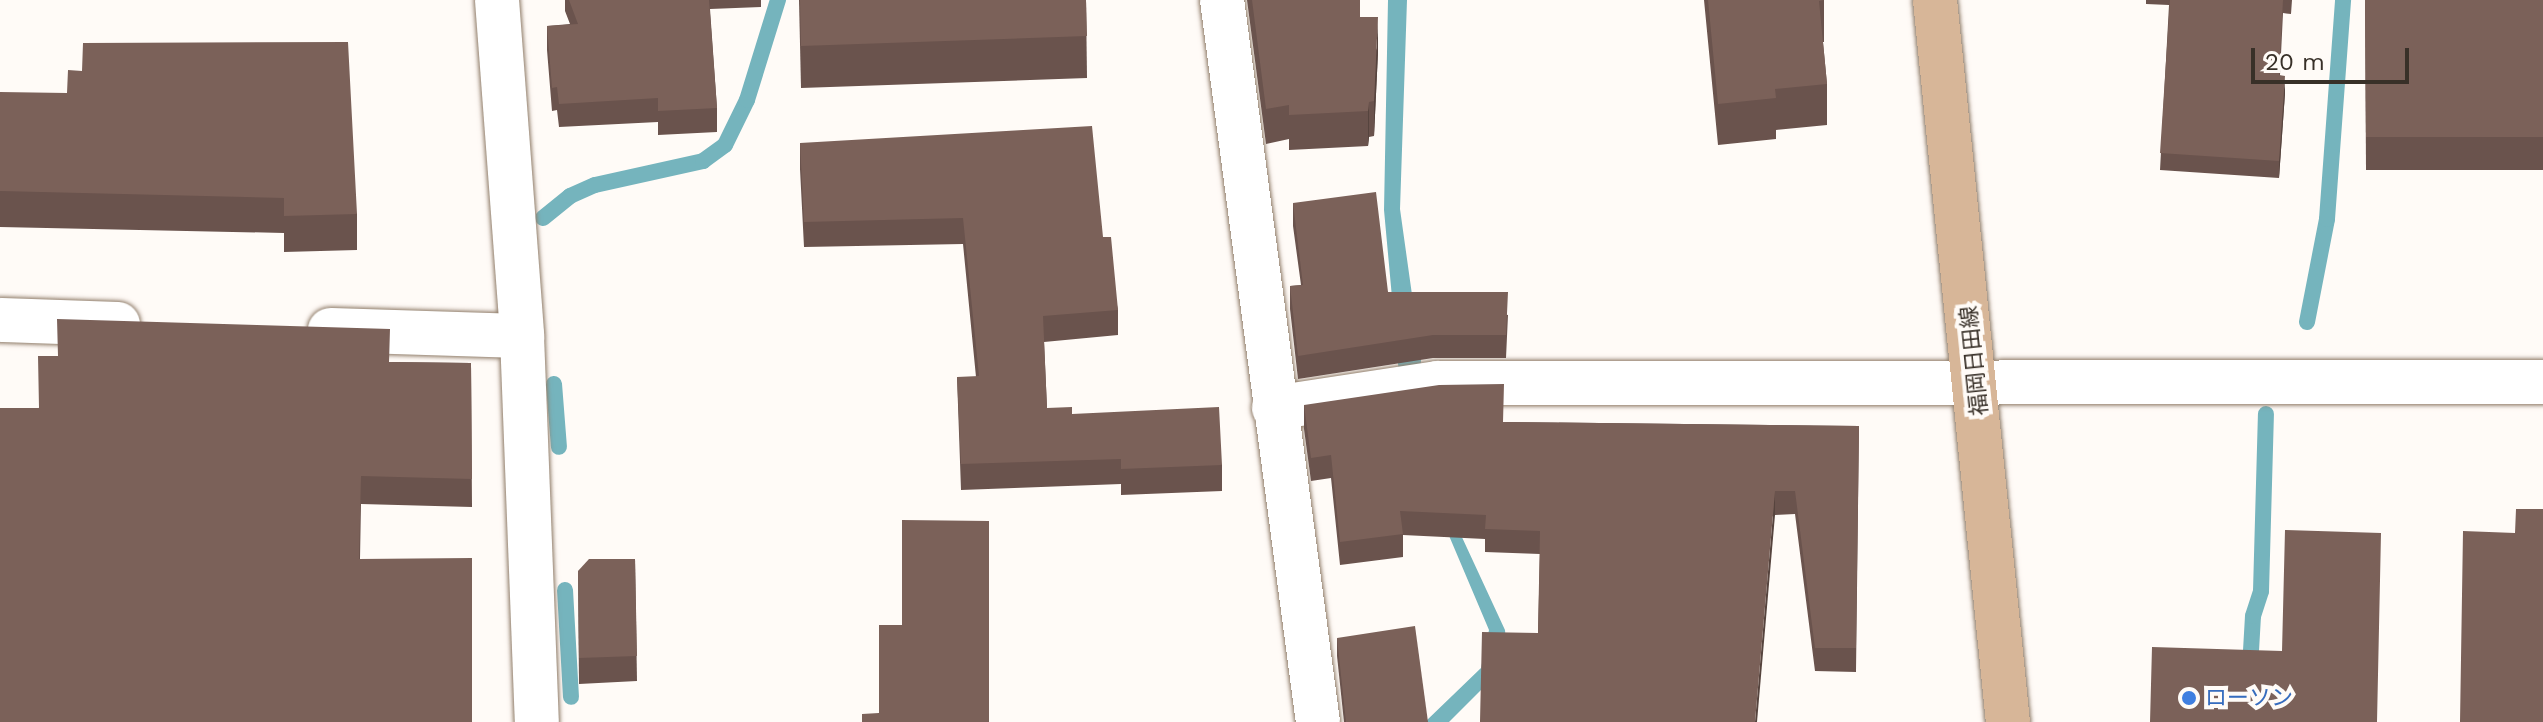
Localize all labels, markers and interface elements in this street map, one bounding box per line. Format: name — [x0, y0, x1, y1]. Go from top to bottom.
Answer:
scale bar — [2255, 32, 2413, 82]
text: 20 m — [2265, 48, 2325, 76]
street label: 福岡日田線 — [1955, 305, 1993, 417]
place label: ローソン — [2205, 685, 2293, 711]
marker: ローソン — [2180, 689, 2198, 707]

